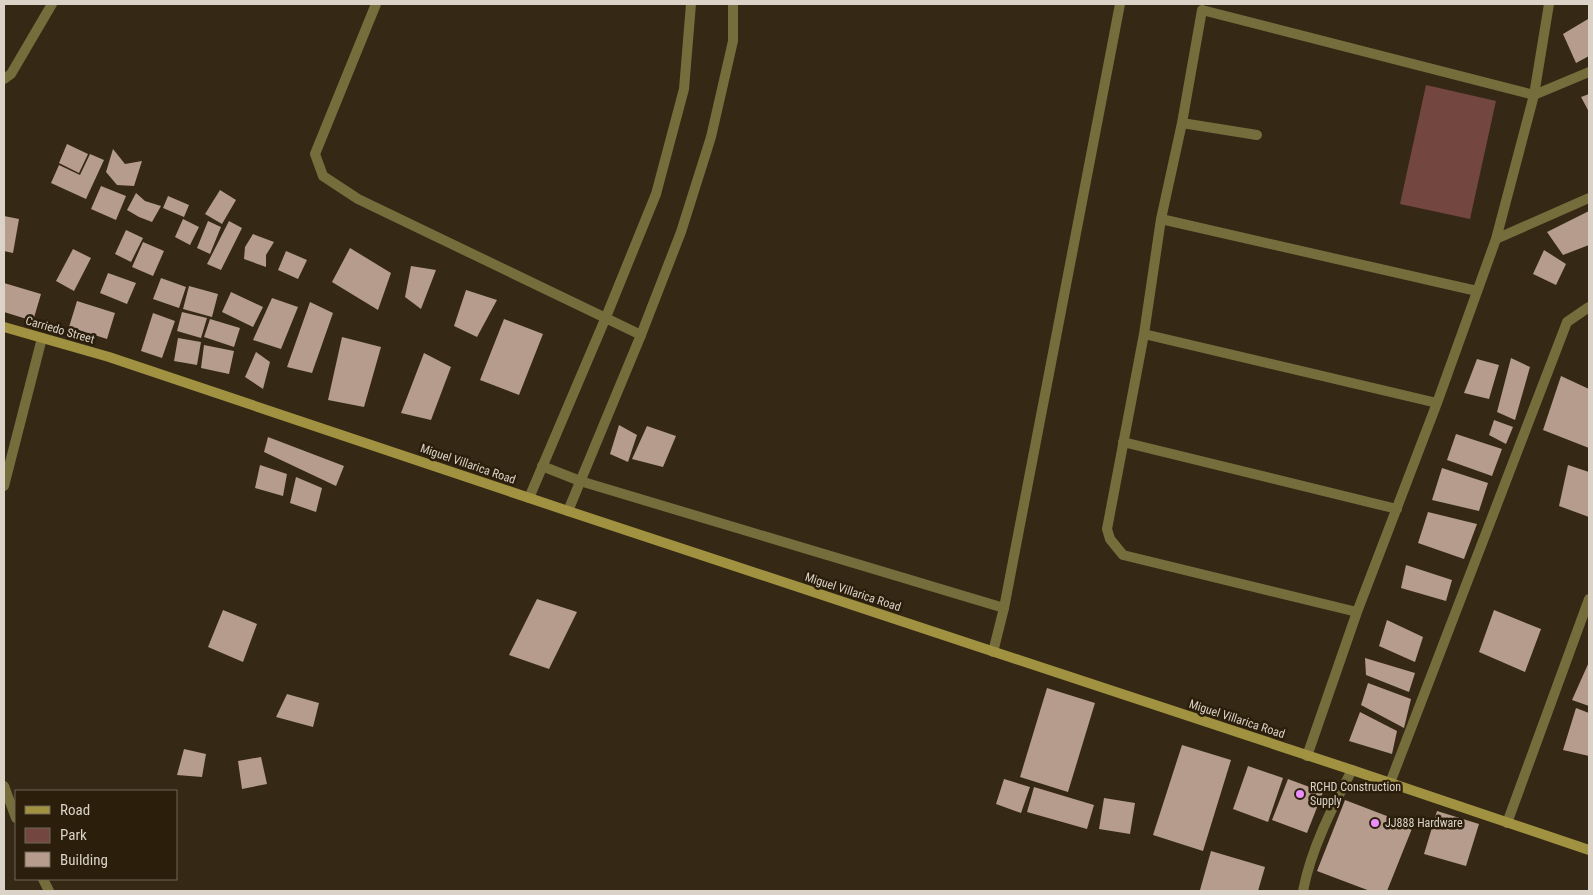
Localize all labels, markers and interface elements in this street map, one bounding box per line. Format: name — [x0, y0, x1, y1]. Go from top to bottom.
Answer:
street label: Carriedo Street — [24, 313, 97, 347]
street label: Miguel Villarica Road — [418, 441, 518, 487]
street label: Miguel Villarica Road — [803, 570, 903, 614]
street label: Miguel Villarica Road — [1187, 697, 1287, 741]
place label: RCHD Construction Supply — [1310, 780, 1401, 808]
marker: RCHD Construction Supply — [1294, 788, 1306, 800]
legend — [15, 790, 178, 880]
text: Road — [60, 801, 90, 819]
place label: JJ888 Hardware — [1385, 816, 1463, 830]
marker: JJ888 Hardware — [1369, 817, 1381, 829]
text: Park — [60, 826, 87, 844]
text: Building — [60, 851, 108, 869]

